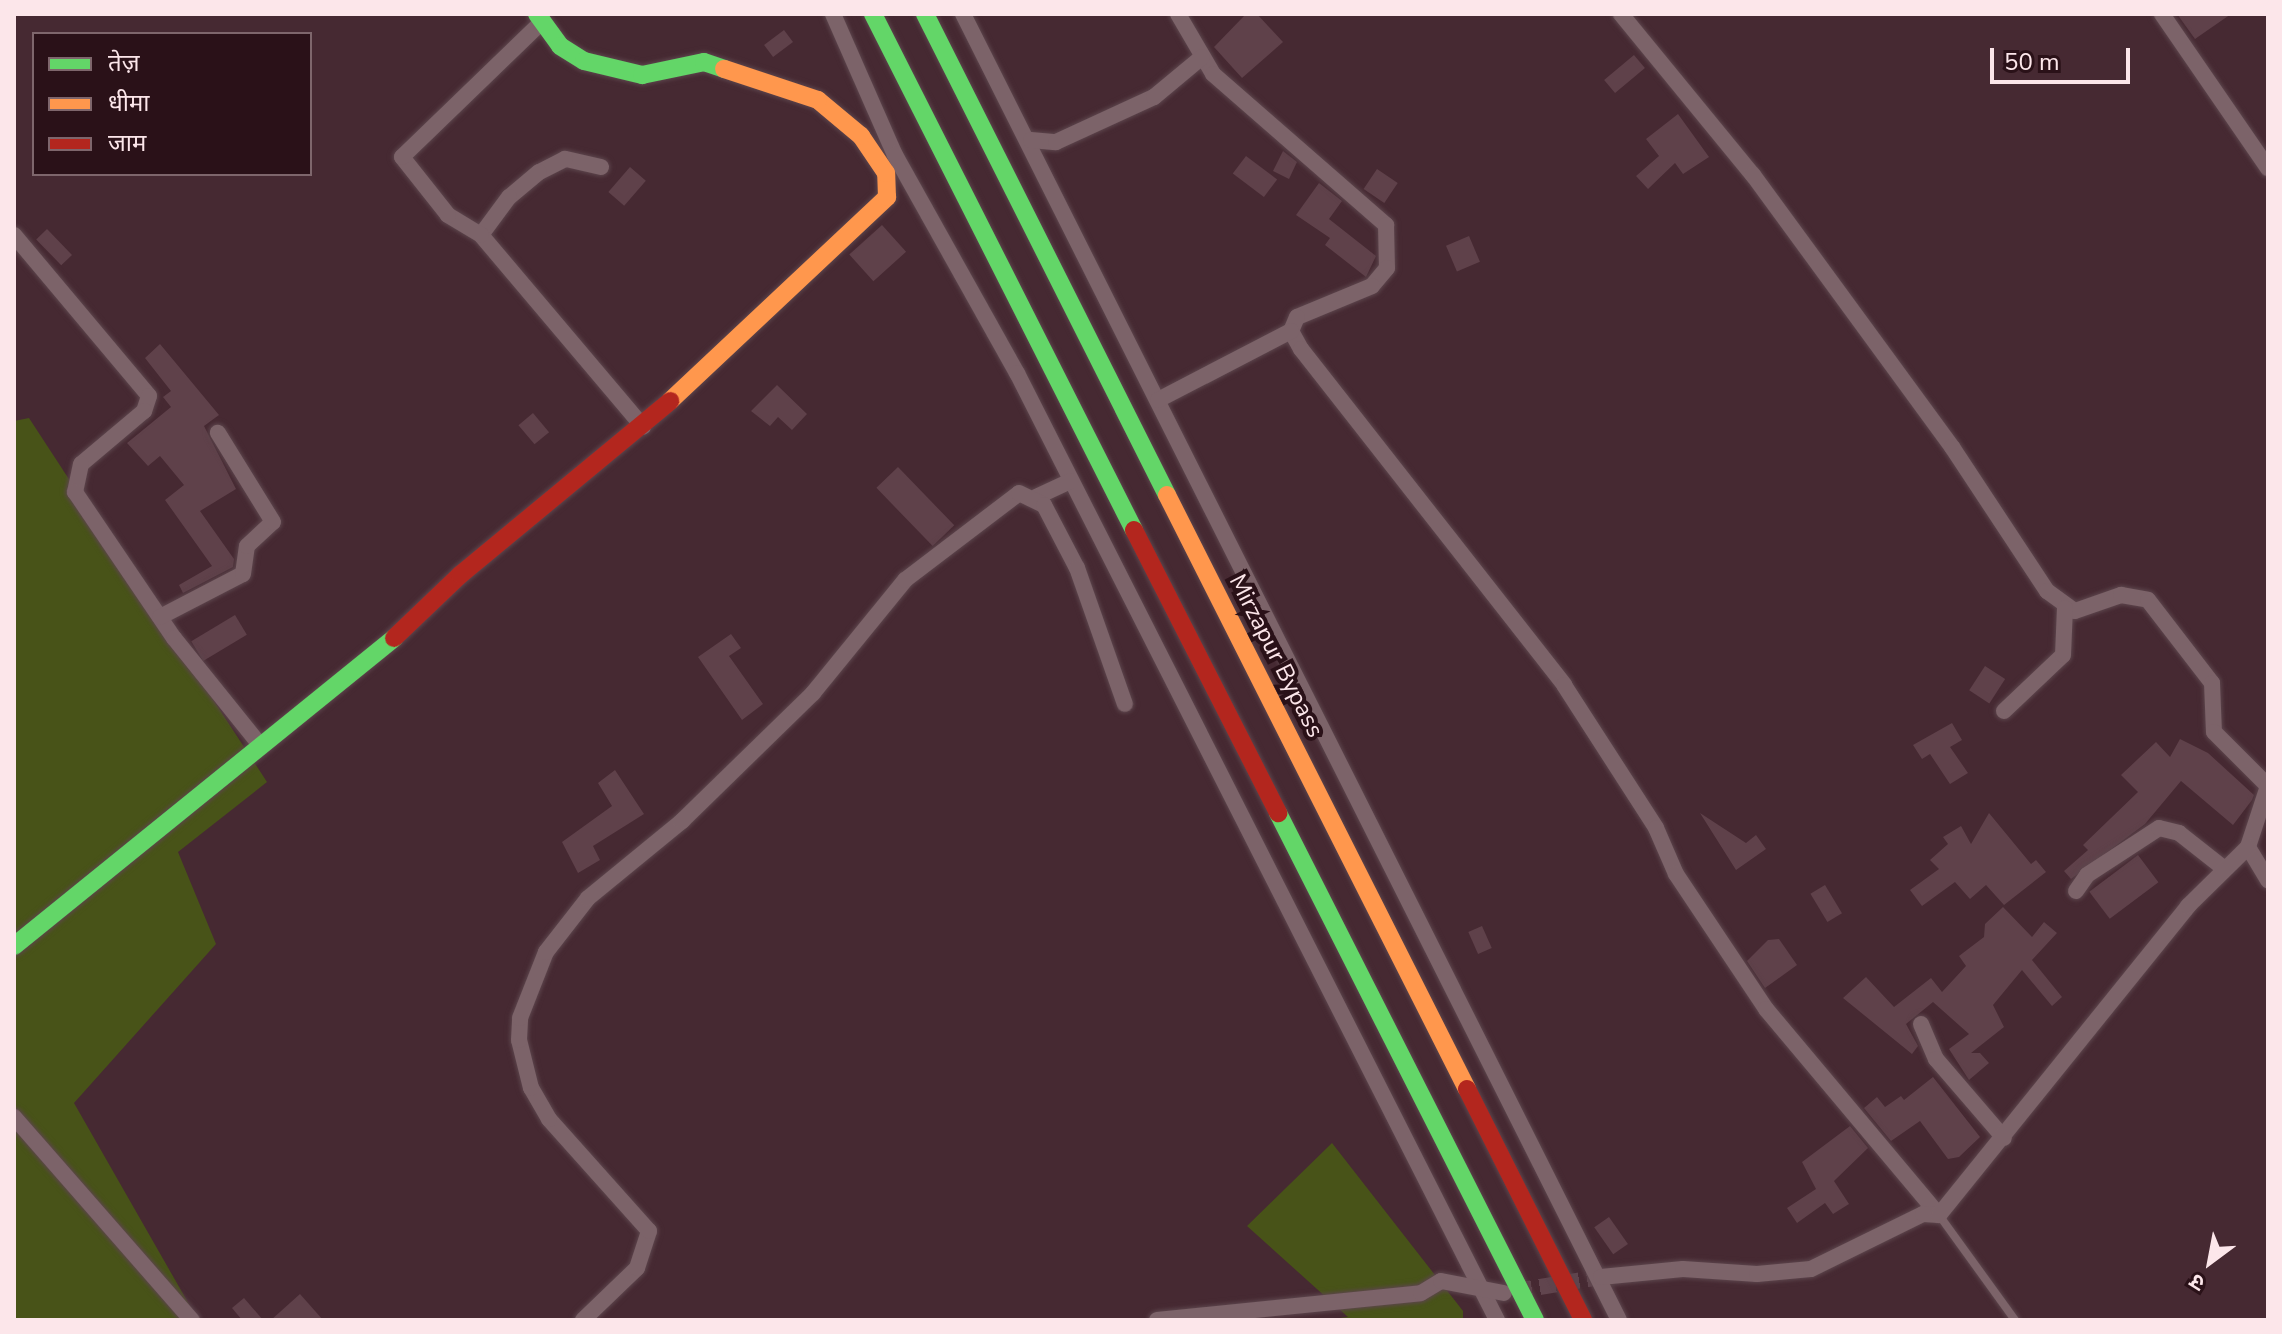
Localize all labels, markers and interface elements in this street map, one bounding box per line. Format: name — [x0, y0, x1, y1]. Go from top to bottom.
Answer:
legend — [32, 32, 312, 176]
scale bar — [1994, 32, 2134, 82]
text: 50 m — [2004, 46, 2060, 78]
text: तेज़ — [108, 47, 140, 79]
text: धीमा — [108, 87, 150, 119]
text: जाम — [108, 127, 146, 159]
street label: Mirzapur Bypass — [1223, 570, 1329, 742]
north arrow — [2170, 1222, 2250, 1302]
text: उ — [2184, 1266, 2211, 1298]

